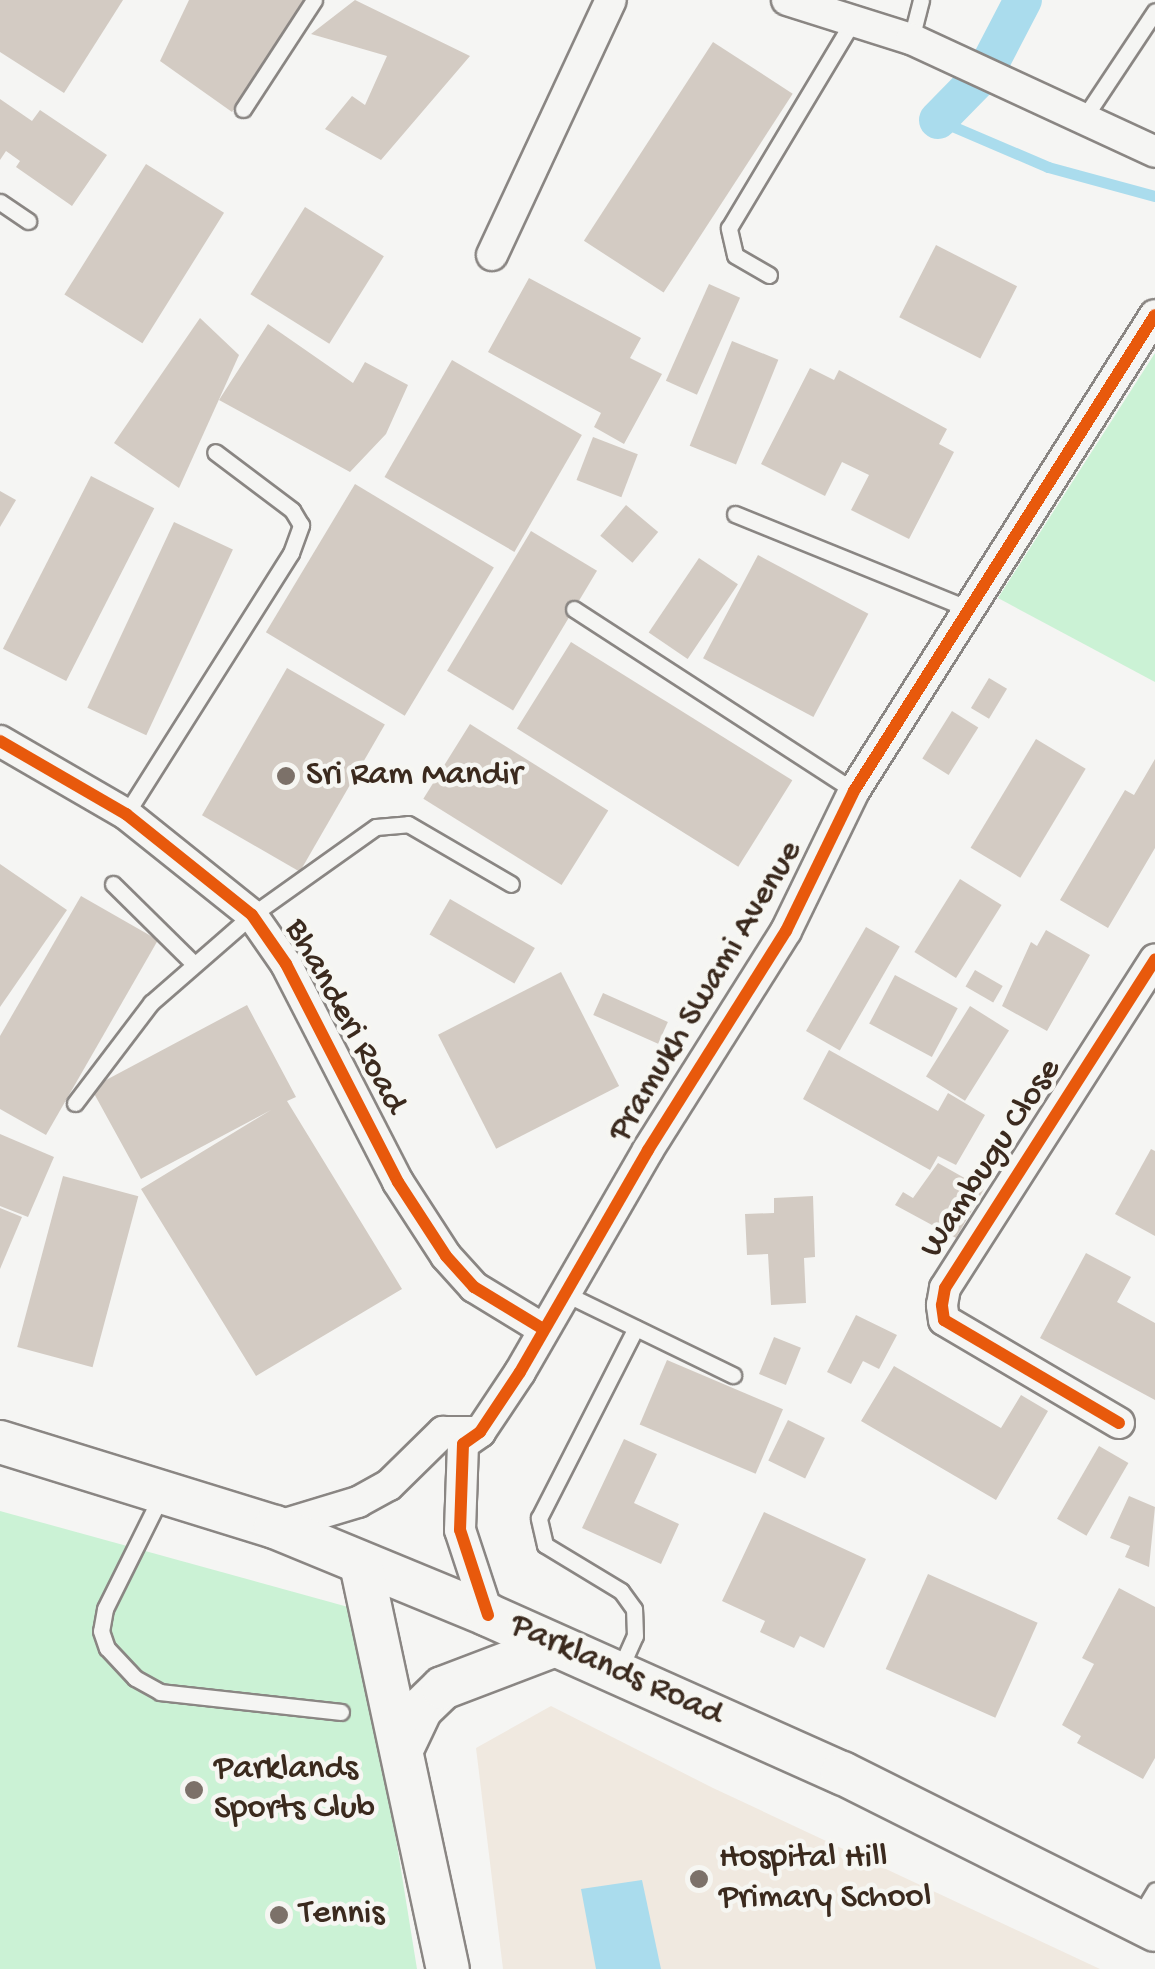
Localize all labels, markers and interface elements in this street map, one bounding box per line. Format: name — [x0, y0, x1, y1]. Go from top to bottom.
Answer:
place label: Sri Ram Mandir — [306, 755, 522, 797]
marker: Sri Ram Mandir — [275, 765, 297, 787]
street label: Pramukh Swami Avenue — [600, 834, 814, 1150]
street label: Bhanderi Road — [273, 912, 415, 1122]
street label: Wambugu Close — [912, 1051, 1072, 1267]
street label: Parklands Road — [503, 1605, 729, 1737]
place label: Parklands Sports Club — [214, 1749, 375, 1831]
marker: Parklands Sports Club — [183, 1779, 205, 1801]
place label: Hospital Hill Primary School — [719, 1838, 931, 1920]
marker: Hospital Hill Primary School — [688, 1868, 710, 1890]
place label: Tennis — [299, 1894, 384, 1936]
marker: Tennis — [268, 1904, 290, 1926]

